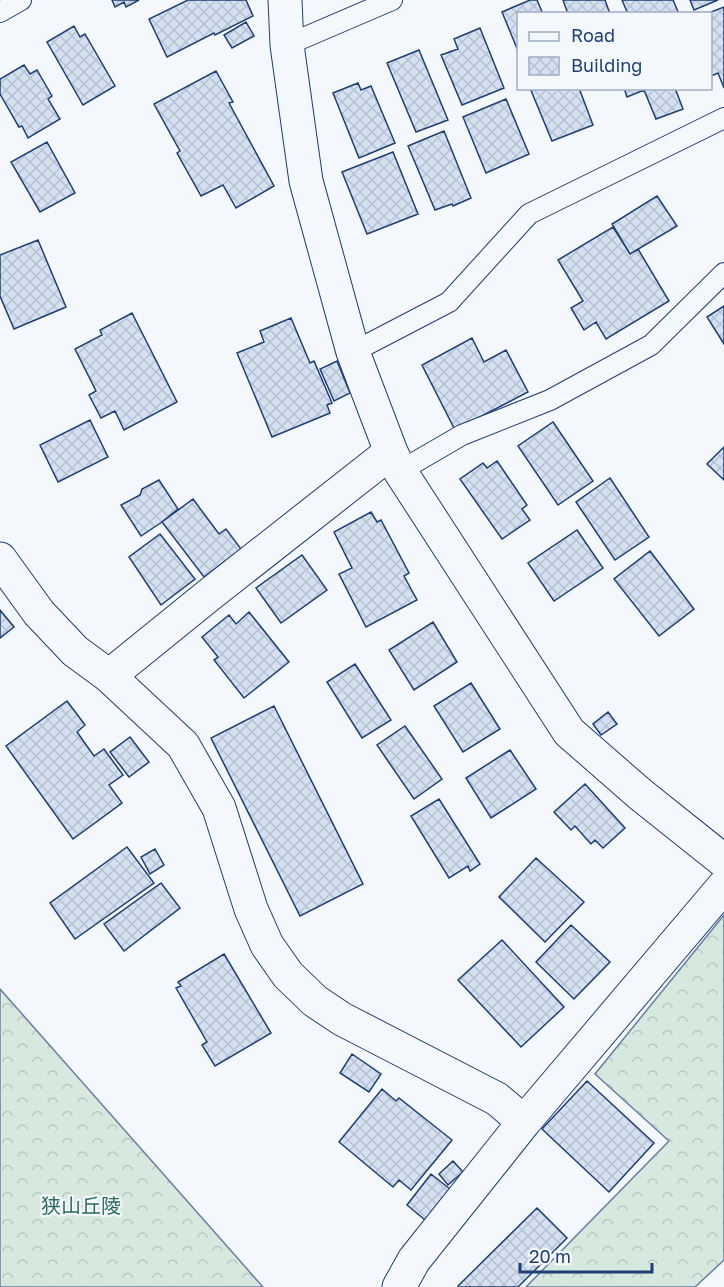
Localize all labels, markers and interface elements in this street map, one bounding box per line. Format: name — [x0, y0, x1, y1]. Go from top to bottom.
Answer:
legend — [517, 12, 712, 90]
text: Road — [571, 24, 615, 46]
text: Building — [571, 54, 642, 76]
park label: 狭山丘陵 — [41, 1193, 121, 1217]
scale bar — [520, 1236, 652, 1274]
text: 20 m — [529, 1245, 571, 1267]

